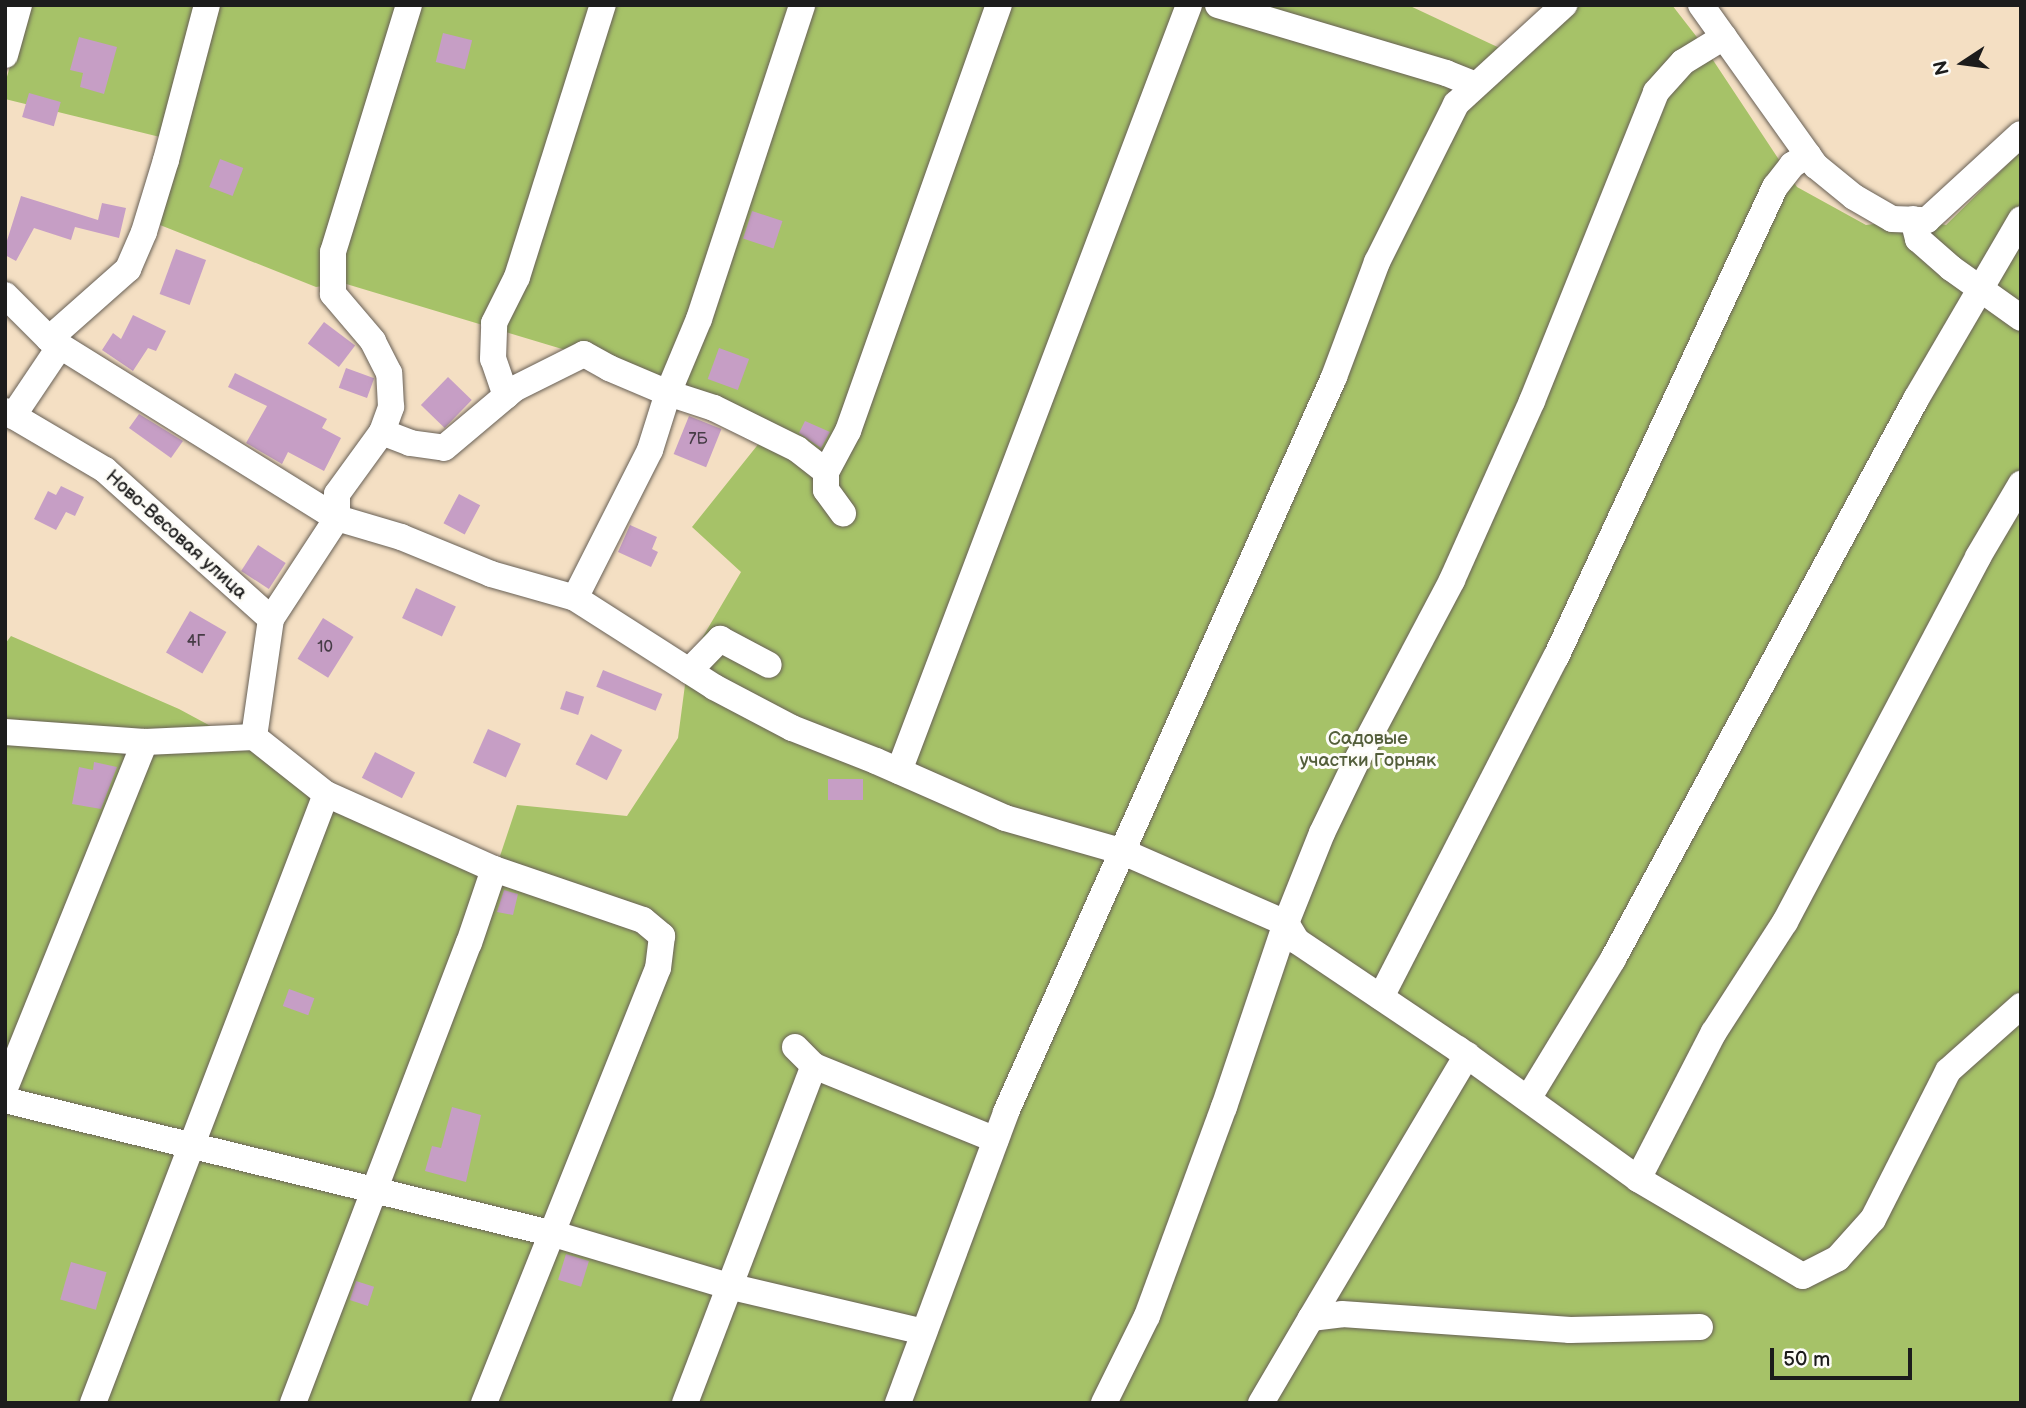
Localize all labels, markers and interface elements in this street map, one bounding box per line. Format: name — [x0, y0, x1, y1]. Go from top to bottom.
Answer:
north arrow — [1928, 28, 1998, 98]
text: N — [1929, 58, 1955, 77]
house number: 7Б — [689, 430, 707, 450]
street label: Ново-Весовая улица — [101, 466, 251, 604]
house number: 4Г — [187, 632, 205, 652]
house number: 10 — [317, 638, 333, 658]
park label: Садовые участки Горняк — [1300, 728, 1436, 772]
scale bar — [1774, 1334, 1916, 1378]
text: 50 m — [1783, 1347, 1830, 1372]

